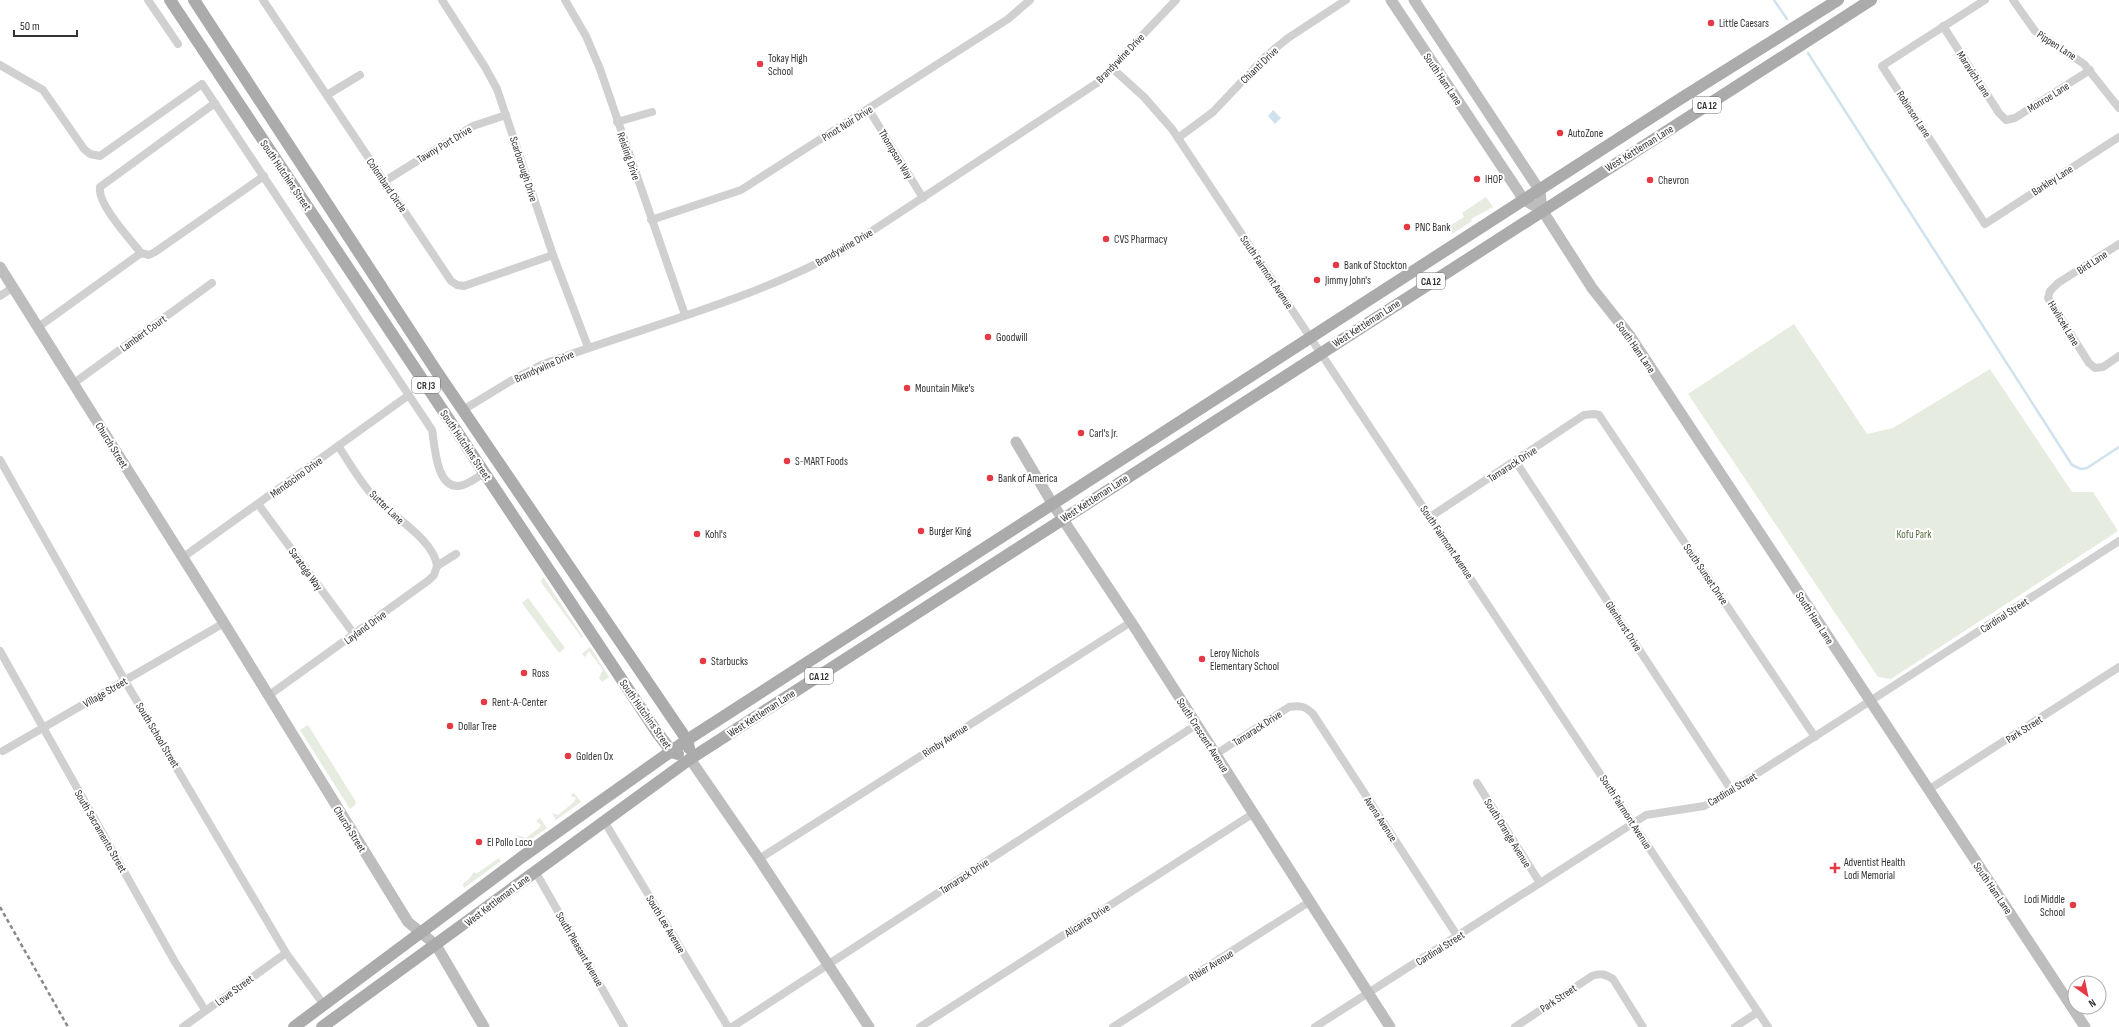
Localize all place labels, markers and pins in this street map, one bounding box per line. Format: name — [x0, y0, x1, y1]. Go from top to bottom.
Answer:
place label: Little Caesars — [1719, 17, 1769, 30]
marker: Little Caesars — [1706, 18, 1716, 28]
place label: Tokay High School — [768, 52, 808, 78]
marker: Tokay High School — [755, 59, 765, 69]
place label: AutoZone — [1567, 127, 1603, 140]
marker: AutoZone — [1555, 128, 1565, 138]
place label: IHOP — [1485, 173, 1503, 186]
marker: IHOP — [1472, 174, 1482, 184]
place label: Chevron — [1658, 174, 1689, 187]
marker: Chevron — [1645, 175, 1655, 185]
place label: PNC Bank — [1415, 221, 1451, 234]
marker: PNC Bank — [1402, 222, 1412, 232]
place label: CVS Pharmacy — [1114, 233, 1168, 246]
marker: CVS Pharmacy — [1101, 234, 1111, 244]
place label: Bank of Stockton — [1344, 259, 1407, 272]
marker: Bank of Stockton — [1331, 260, 1341, 270]
place label: Jimmy John's — [1324, 274, 1371, 287]
marker: Jimmy John's — [1312, 275, 1322, 285]
place label: Goodwill — [996, 331, 1028, 344]
marker: Goodwill — [983, 332, 993, 342]
place label: Mountain Mike's — [915, 382, 974, 395]
marker: Mountain Mike's — [902, 383, 912, 393]
place label: Carl's Jr. — [1089, 427, 1118, 440]
marker: Carl's Jr. — [1076, 428, 1086, 438]
place label: S-MART Foods — [795, 455, 848, 468]
marker: S-MART Foods — [782, 456, 792, 466]
place label: Bank of America — [998, 472, 1057, 485]
marker: Bank of America — [985, 473, 995, 483]
place label: Burger King — [929, 525, 972, 538]
marker: Burger King — [916, 526, 926, 536]
place label: Kohl's — [705, 528, 727, 541]
marker: Kohl's — [692, 529, 702, 539]
place label: Leroy Nichols Elementary School — [1210, 647, 1279, 673]
marker: Leroy Nichols Elementary School — [1197, 654, 1207, 664]
place label: Starbucks — [711, 655, 748, 668]
marker: Starbucks — [698, 656, 708, 666]
place label: Ross — [532, 667, 549, 680]
marker: Ross — [519, 668, 529, 678]
place label: Rent-A-Center — [492, 696, 547, 709]
marker: Rent-A-Center — [479, 697, 489, 707]
place label: Dollar Tree — [458, 720, 497, 733]
marker: Dollar Tree — [445, 721, 455, 731]
place label: Golden Ox — [576, 750, 613, 763]
marker: Golden Ox — [563, 751, 573, 761]
place label: El Pollo Loco — [487, 836, 533, 849]
marker: El Pollo Loco — [474, 837, 484, 847]
place label: Adventist Health Lodi Memorial — [1843, 856, 1906, 882]
marker: Adventist Health Lodi Memorial — [1829, 862, 1841, 874]
place label: Lodi Middle School — [2024, 893, 2065, 919]
marker: Lodi Middle School — [2068, 900, 2078, 910]

